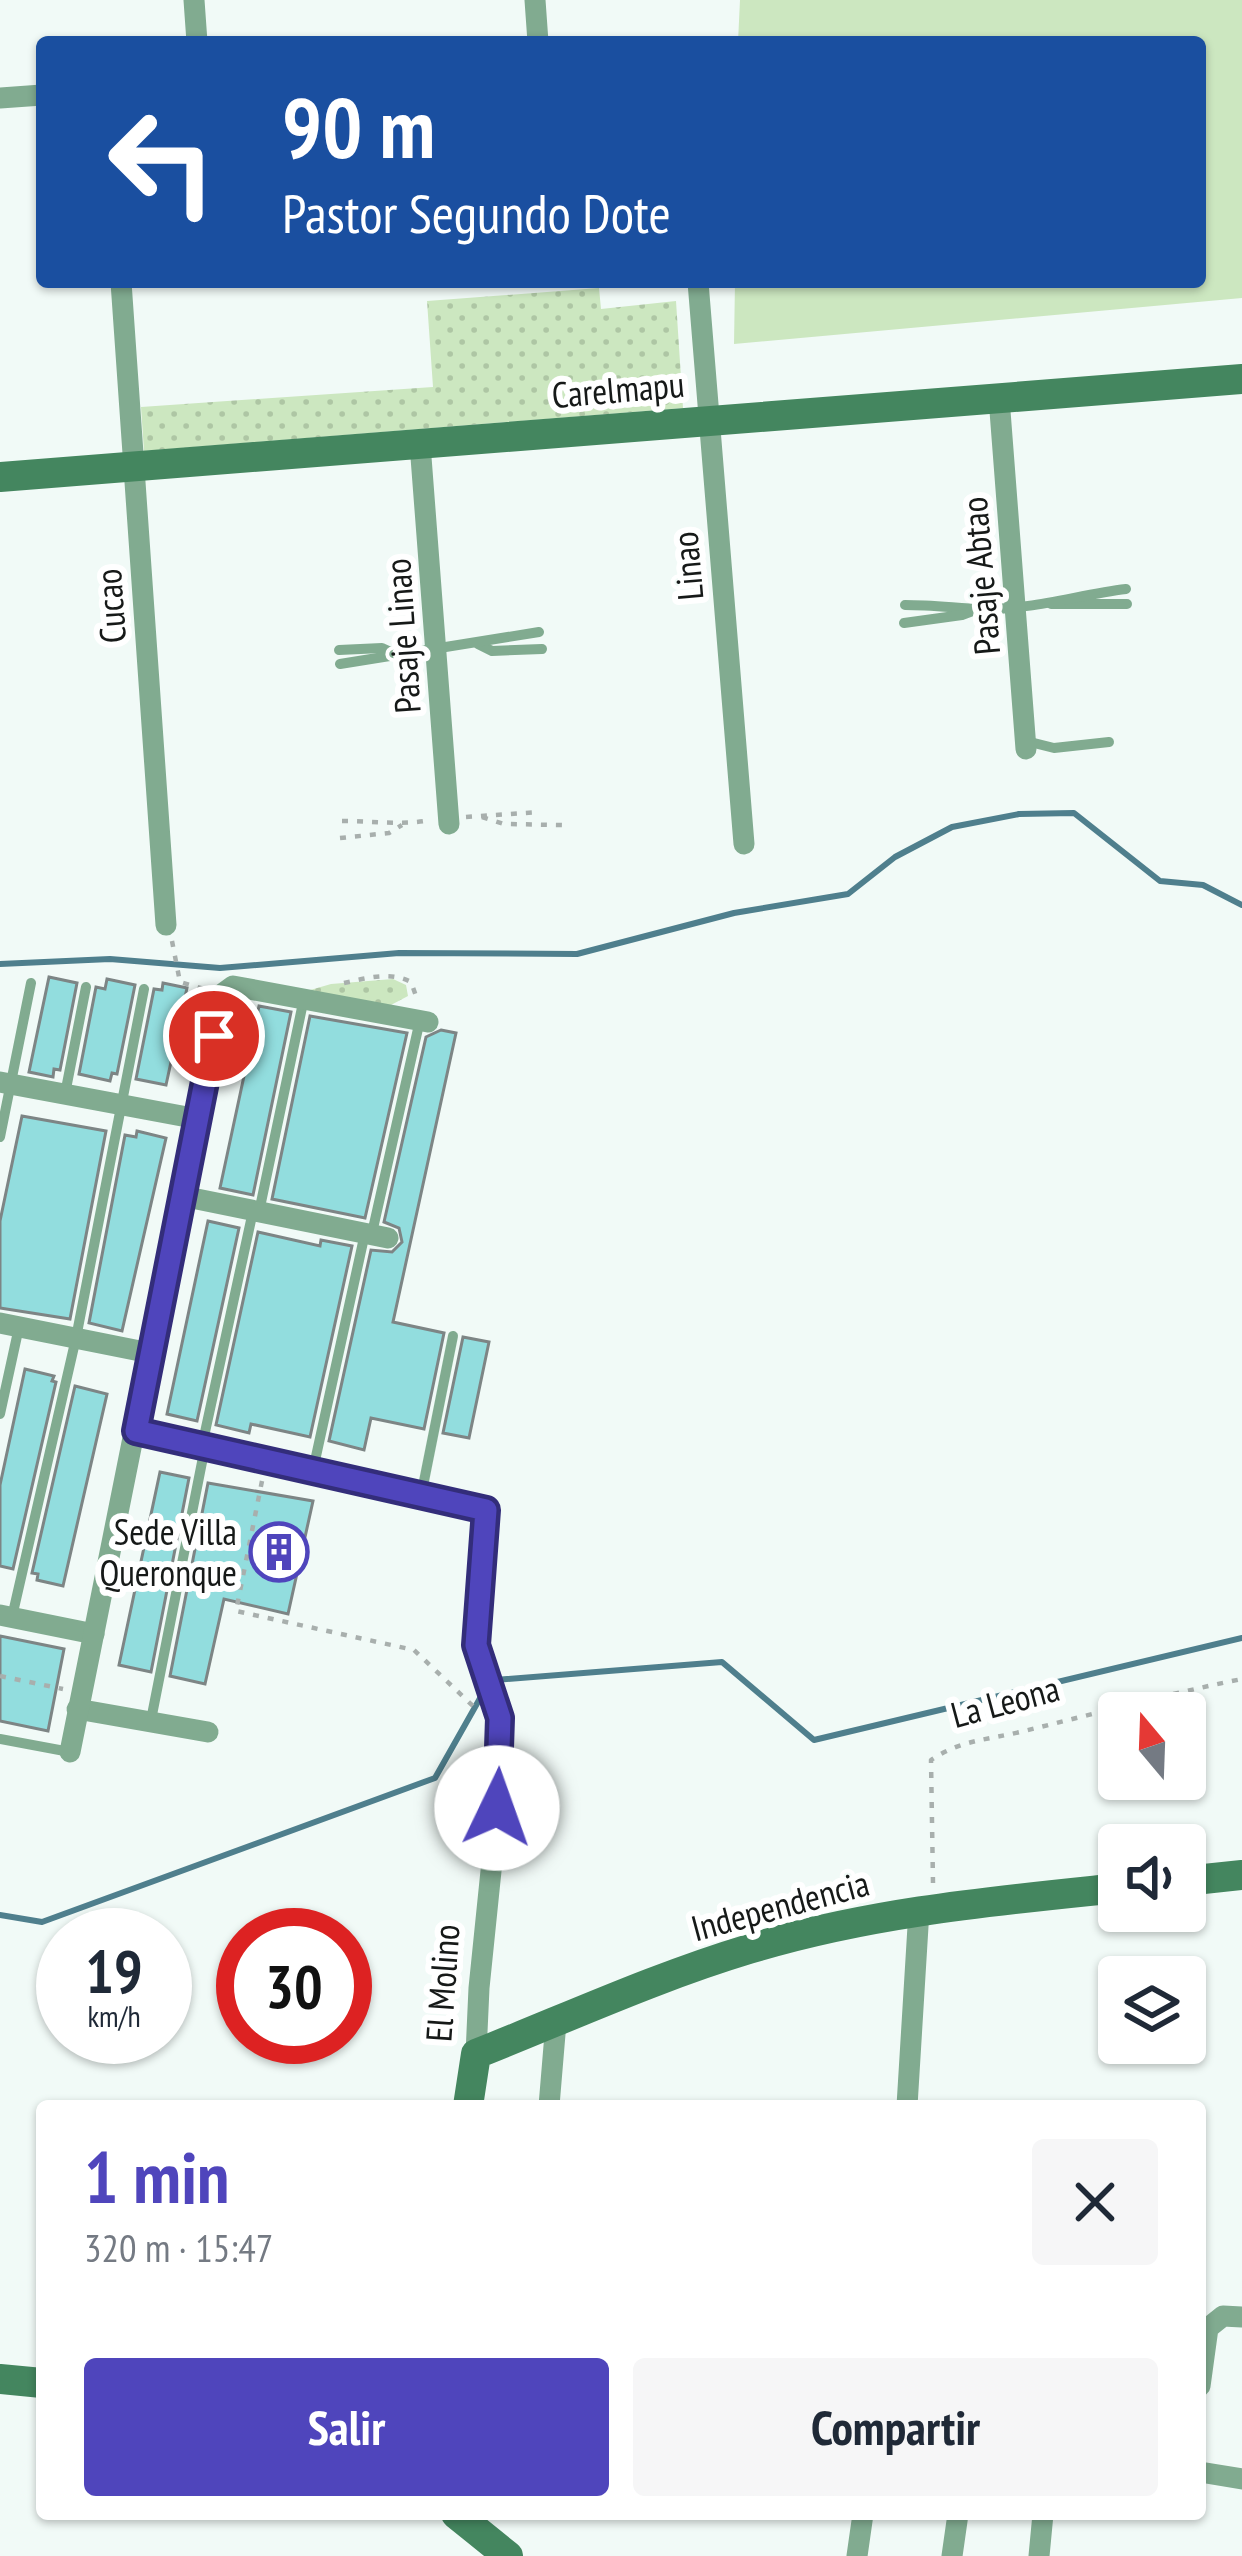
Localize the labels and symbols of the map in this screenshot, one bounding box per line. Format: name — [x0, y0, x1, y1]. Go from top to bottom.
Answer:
street label: Carelmapu — [550, 360, 686, 418]
street label: Pasaje Abtao — [950, 495, 1010, 657]
street label: Linao — [661, 530, 713, 602]
street label: Pasaje Linao — [373, 557, 431, 715]
street label: Cucao — [84, 567, 136, 645]
pin — [163, 985, 265, 1087]
place label: Sede Villa Queronque — [99, 1508, 237, 1596]
building icon: Sede Villa Queronque — [248, 1521, 310, 1583]
street label: La Leona — [946, 1664, 1064, 1738]
north arrow — [1098, 1692, 1206, 1800]
position arrow — [434, 1745, 560, 1871]
street label: Independencia — [686, 1859, 874, 1951]
speed limit sign: 30 — [216, 1908, 372, 2064]
street label: El Molino — [414, 1923, 470, 2043]

